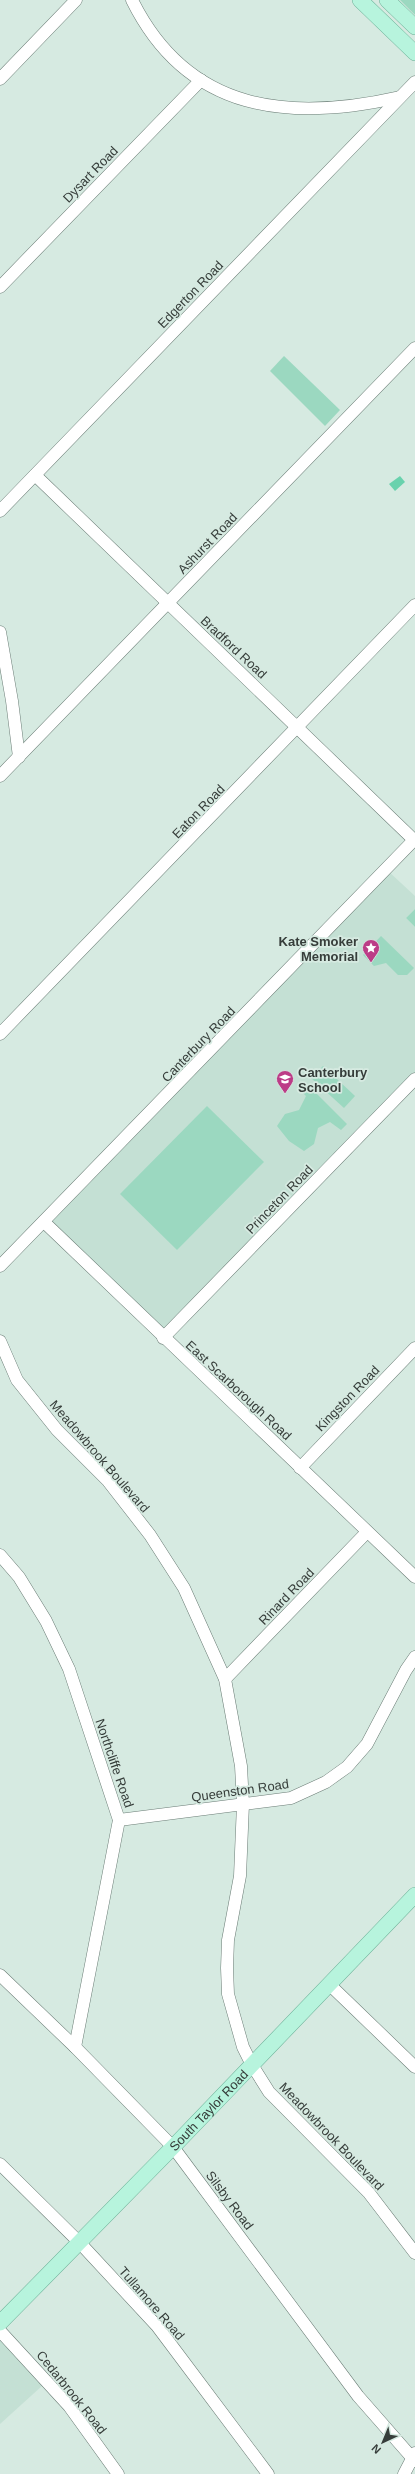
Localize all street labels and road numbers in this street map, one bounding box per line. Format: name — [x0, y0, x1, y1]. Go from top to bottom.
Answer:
street label: Dysart Road — [60, 143, 121, 206]
street label: Edgerton Road — [155, 258, 226, 331]
street label: Ashurst Road — [175, 510, 240, 577]
street label: Bradford Road — [198, 613, 270, 682]
street label: Eaton Road — [169, 781, 228, 841]
street label: Canterbury Road — [159, 1004, 238, 1085]
street label: Princeton Road — [243, 1162, 316, 1237]
street label: East Scarborough Road — [183, 1338, 295, 1443]
street label: Kingston Road — [312, 1362, 382, 1434]
street label: Meadowbrook Boulevard — [47, 1397, 152, 1516]
street label: Rinard Road — [256, 1565, 317, 1628]
street label: Northcliffe Road — [92, 1717, 137, 1810]
street label: Queenston Road — [190, 1776, 290, 1805]
street label: South Taylor Road — [166, 2067, 251, 2154]
street label: Meadowbrook Boulevard — [276, 2079, 387, 2193]
street label: Silsby Road — [203, 2168, 256, 2233]
street label: Tullamore Road — [116, 2264, 187, 2343]
street label: Cedarbrook Road — [33, 2348, 110, 2437]

